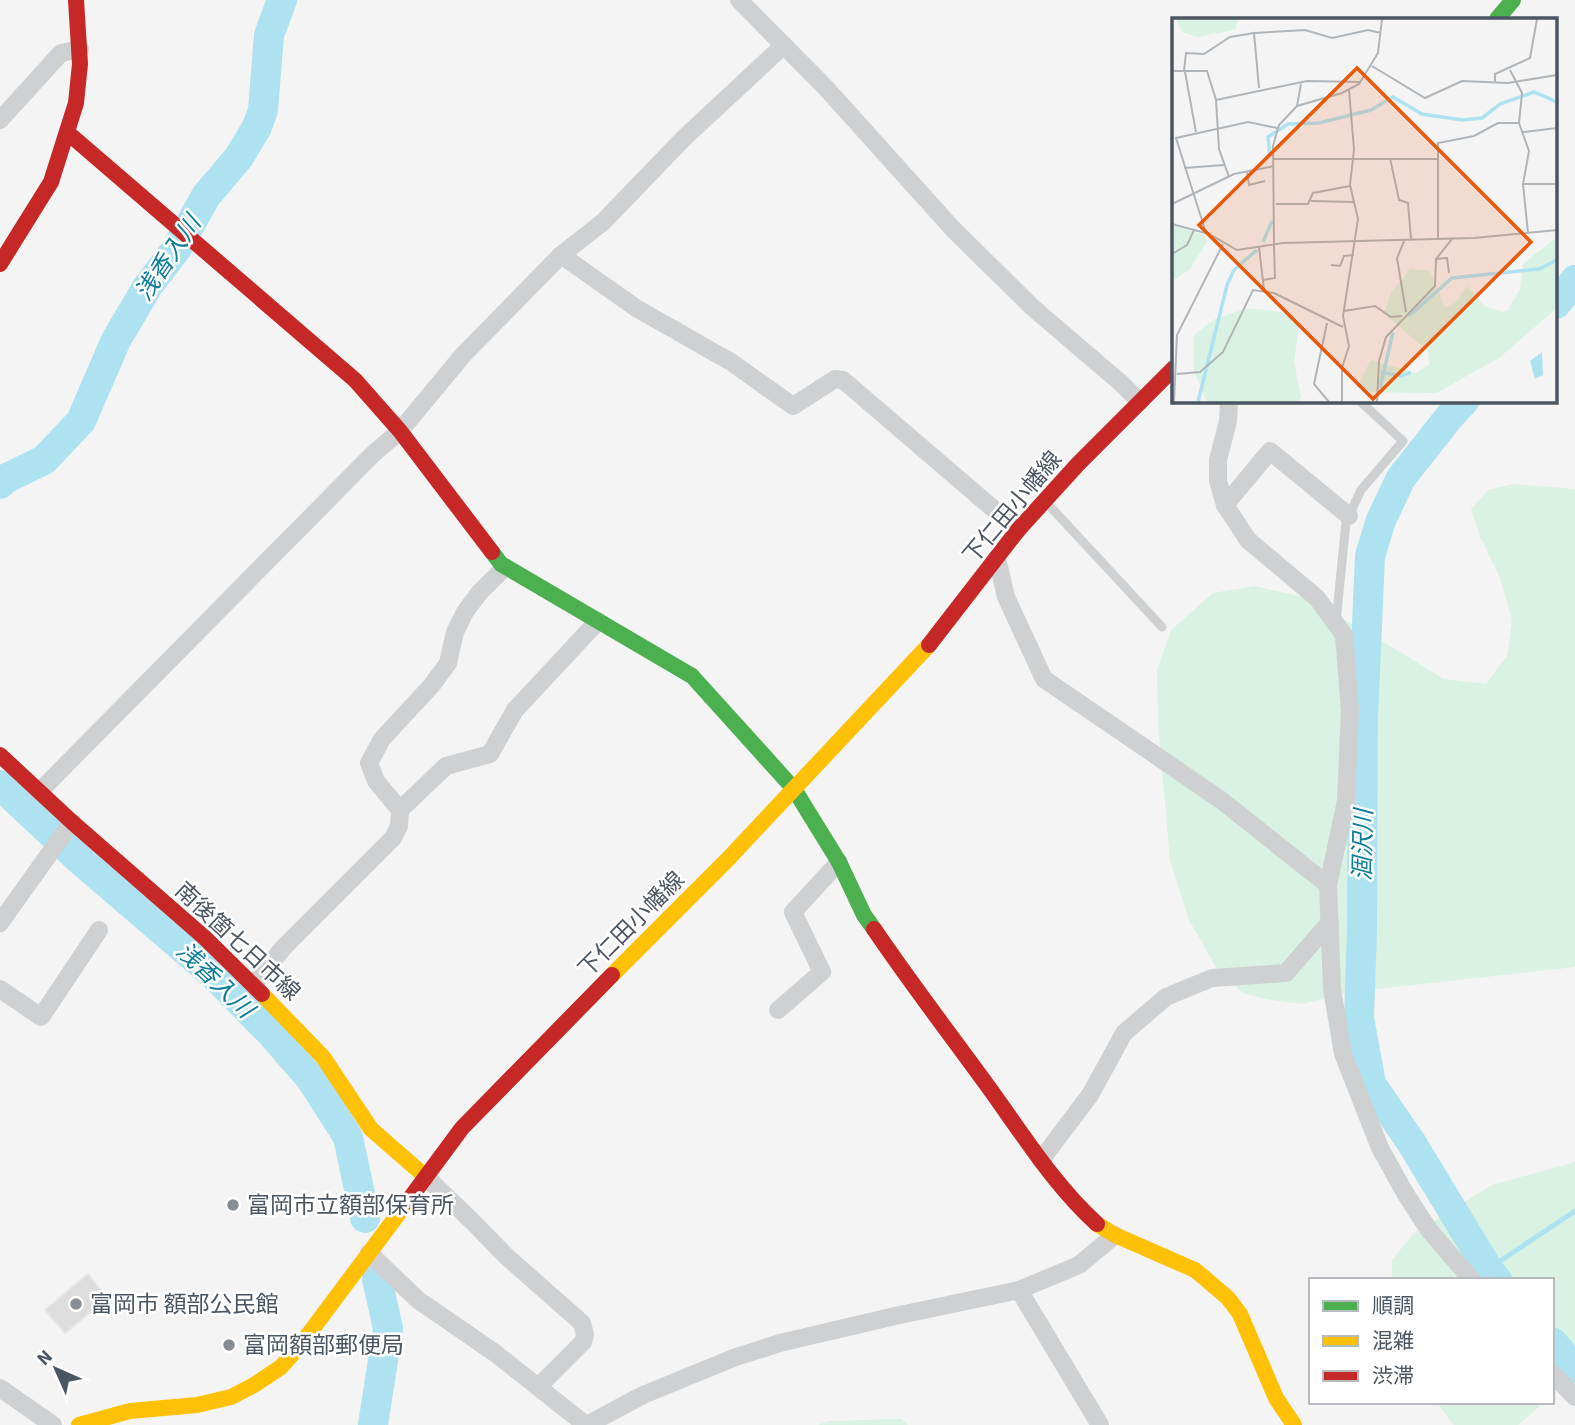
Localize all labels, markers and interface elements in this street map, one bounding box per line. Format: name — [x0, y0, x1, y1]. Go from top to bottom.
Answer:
inset map — [1172, 18, 1558, 402]
water label: 浅香入川 — [127, 206, 211, 308]
street label: 下仁田小幡線 — [955, 444, 1069, 571]
water label: 涸沢川 — [1345, 806, 1382, 881]
street label: 下仁田小幡線 — [571, 864, 692, 985]
street label: 南後箇七日市線 — [168, 874, 308, 1008]
water label: 浅香入川 — [168, 934, 263, 1028]
place label: 富岡市立額部保育所 — [247, 1189, 454, 1222]
marker: 富岡市立額部保育所 — [225, 1197, 241, 1213]
legend — [1309, 1278, 1554, 1404]
place label: 富岡市 額部公民館 — [90, 1288, 279, 1321]
text: 順調 — [1372, 1291, 1414, 1321]
marker: 富岡市 額部公民館 — [68, 1296, 84, 1312]
text: 混雑 — [1372, 1326, 1414, 1356]
place label: 富岡額部郵便局 — [243, 1329, 404, 1362]
north arrow — [21, 1334, 91, 1404]
marker: 富岡額部郵便局 — [221, 1337, 237, 1353]
text: N — [31, 1344, 59, 1372]
text: 渋滞 — [1372, 1361, 1414, 1391]

